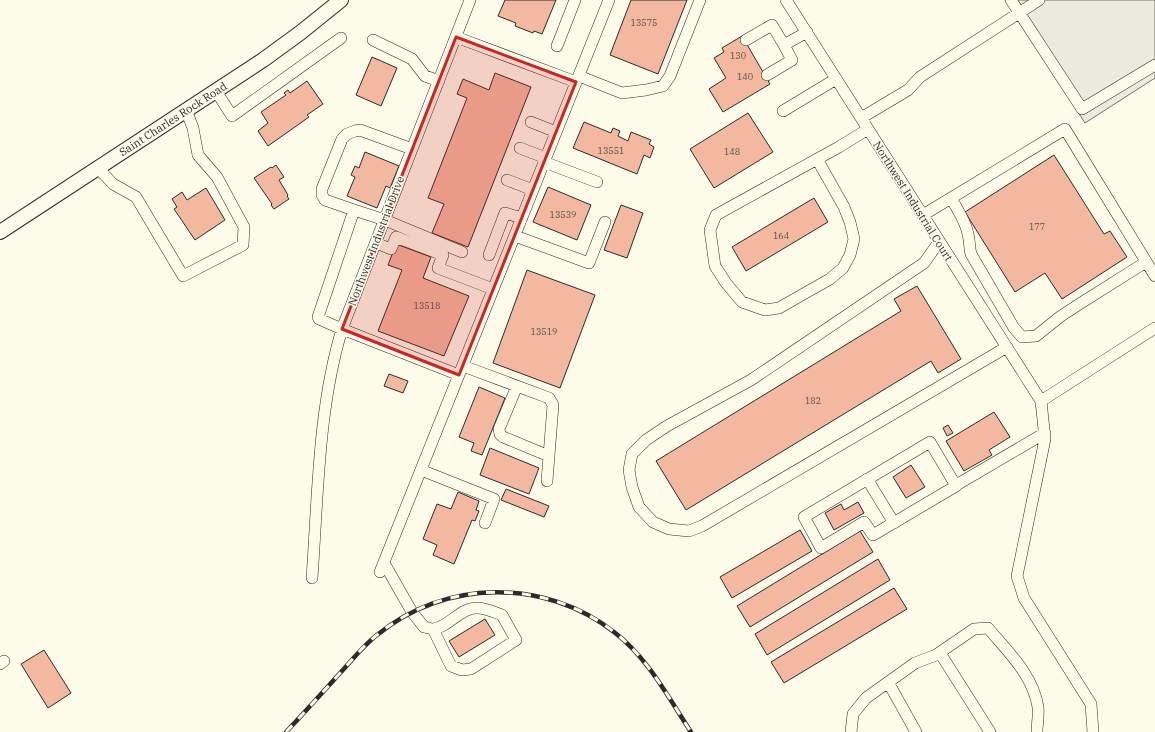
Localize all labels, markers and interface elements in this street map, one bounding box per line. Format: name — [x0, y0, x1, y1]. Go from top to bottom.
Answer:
house number: 13575 — [630, 17, 658, 28]
house number: 130 — [730, 50, 746, 61]
house number: 140 — [737, 71, 753, 82]
street label: Saint Charles Rock Road — [116, 79, 230, 159]
street label: Northwest Industrial Court — [870, 138, 956, 264]
house number: 13551 — [597, 145, 625, 156]
house number: 148 — [724, 146, 740, 157]
street label: Northwest Industrial Drive — [345, 174, 407, 308]
house number: 13539 — [549, 209, 577, 220]
house number: 177 — [1029, 221, 1045, 232]
house number: 164 — [773, 230, 789, 241]
house number: 13518 — [413, 300, 441, 311]
house number: 13519 — [530, 326, 558, 337]
house number: 182 — [805, 395, 821, 406]

